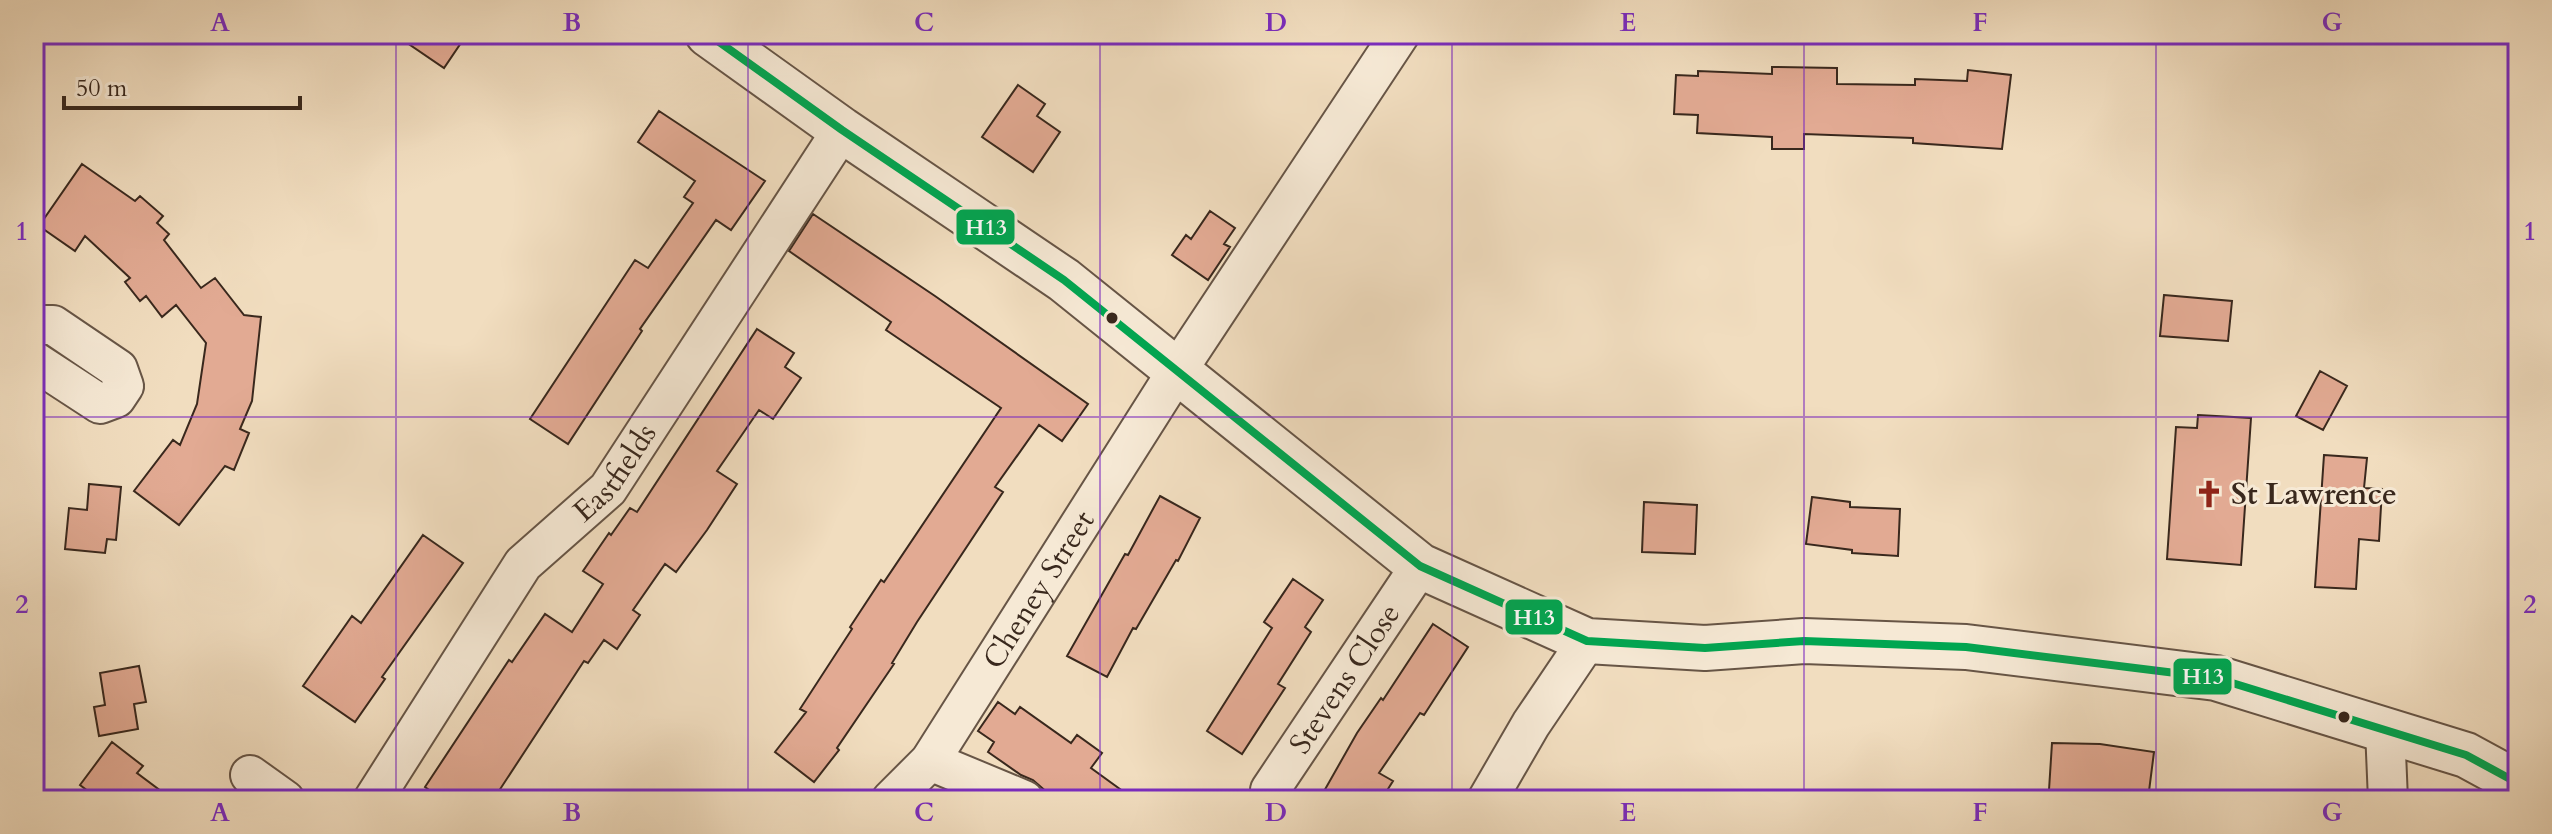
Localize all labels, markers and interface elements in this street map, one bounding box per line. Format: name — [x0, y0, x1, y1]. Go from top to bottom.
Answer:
text: A — [210, 5, 230, 40]
text: B — [563, 5, 581, 40]
text: C — [914, 5, 934, 40]
text: D — [1265, 5, 1287, 40]
text: E — [1620, 5, 1636, 40]
text: F — [1972, 5, 1988, 40]
text: G — [2321, 5, 2343, 40]
scale bar — [64, 60, 300, 110]
text: 50 m — [76, 72, 128, 105]
line badge: H13 — [955, 208, 1016, 246]
text: H13 — [965, 213, 1007, 243]
text: 1 — [15, 214, 29, 249]
text: 1 — [2523, 214, 2537, 249]
unlabelled marker — [1104, 310, 1120, 326]
street label: Eastfields — [564, 416, 666, 532]
place label: St Lawrence — [2231, 474, 2397, 515]
church icon: St Lawrence — [2194, 479, 2224, 509]
street label: Cheney Street — [974, 503, 1105, 677]
text: 2 — [15, 587, 29, 622]
text: 2 — [2523, 587, 2537, 622]
street label: Stevens Close — [1280, 596, 1410, 762]
line badge: H13 — [1504, 598, 1564, 636]
text: H13 — [1513, 603, 1555, 633]
line badge: H13 — [2172, 657, 2233, 696]
text: H13 — [2182, 662, 2224, 692]
unlabelled marker — [2336, 709, 2352, 725]
text: A — [210, 795, 230, 830]
text: B — [563, 795, 581, 830]
text: C — [914, 795, 934, 830]
text: D — [1265, 795, 1287, 830]
text: E — [1620, 795, 1636, 830]
text: F — [1972, 795, 1988, 830]
text: G — [2321, 795, 2343, 830]

